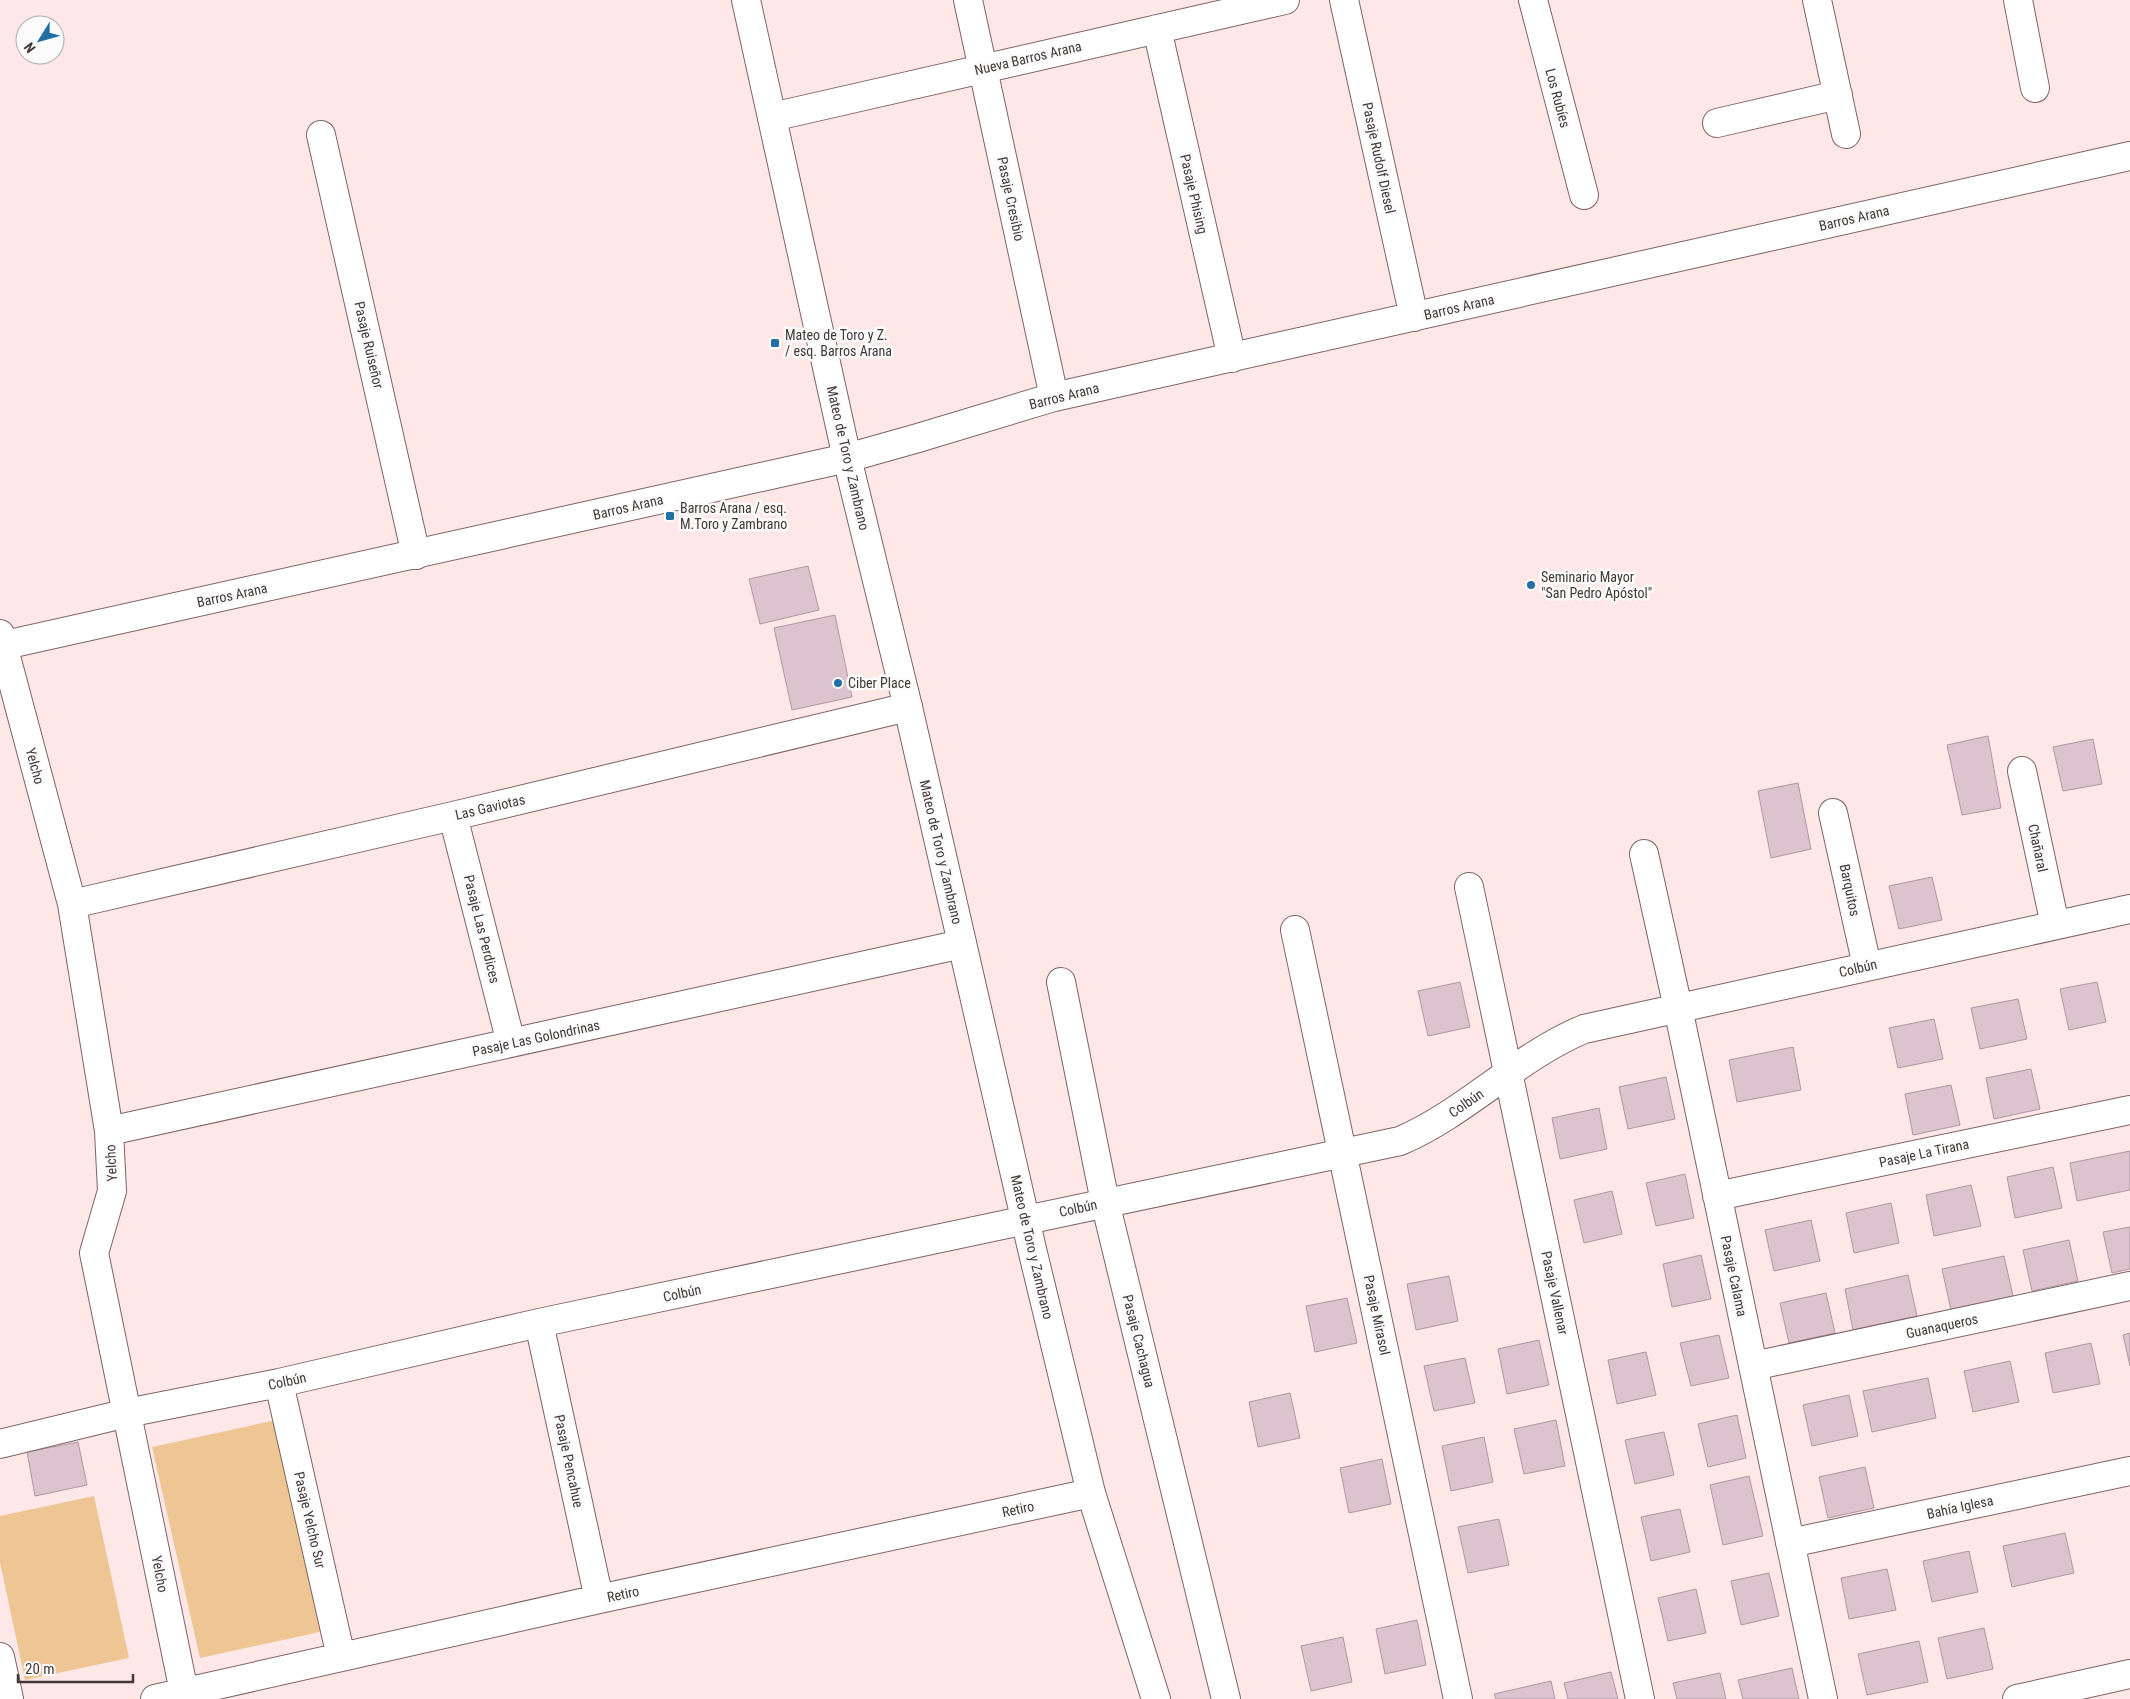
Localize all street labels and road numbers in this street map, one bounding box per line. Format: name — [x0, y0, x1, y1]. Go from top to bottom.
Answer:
street label: Nueva Barros Arana — [973, 38, 1083, 78]
street label: Los Rubíes — [1542, 67, 1574, 129]
street label: Pasaje Rudolf Diesel — [1359, 101, 1399, 215]
street label: Pasaje Phising — [1177, 153, 1211, 235]
street label: Pasaje Cresibio — [994, 155, 1028, 243]
street label: Barros Arana — [1817, 202, 1891, 234]
street label: Barros Arana — [1422, 291, 1496, 323]
street label: Pasaje Ruiseñor — [351, 300, 387, 390]
street label: Barros Arana — [1027, 380, 1101, 412]
street label: Mateo de Toro y Zambrano — [824, 384, 872, 532]
street label: Barros Arana — [591, 491, 665, 523]
street label: Barros Arana — [195, 580, 269, 610]
street label: Yelcho — [22, 746, 48, 786]
street label: Mateo de Toro y Zambrano — [917, 778, 965, 926]
street label: Las Gaviotas — [453, 791, 527, 823]
street label: Chañaral — [2025, 822, 2051, 874]
street label: Barquitos — [1837, 862, 1863, 918]
street label: Pasaje Las Perdices — [461, 873, 503, 985]
street label: Colbún — [1837, 956, 1879, 980]
street label: Pasaje Las Golondrinas — [471, 1017, 601, 1059]
street label: Colbún — [1446, 1085, 1486, 1121]
street label: Pasaje La Tirana — [1878, 1136, 1970, 1170]
street label: Yelcho — [102, 1144, 120, 1182]
street label: Mateo de Toro y Zambrano — [1008, 1173, 1056, 1321]
street label: Colbún — [1057, 1196, 1099, 1220]
street label: Pasaje Calama — [1718, 1234, 1750, 1318]
street label: Pasaje Vallenar — [1538, 1250, 1572, 1336]
street label: Pasaje Mirasol — [1361, 1273, 1393, 1357]
street label: Colbún — [661, 1281, 703, 1305]
street label: Pasaje Cachagua — [1120, 1293, 1158, 1389]
street label: Guanaqueros — [1905, 1311, 1979, 1341]
street label: Colbún — [266, 1369, 308, 1393]
street label: Pasaje Pencahue — [551, 1413, 587, 1509]
street label: Pasaje Yelcho Sur — [291, 1470, 329, 1570]
street label: Bahía Iglesa — [1925, 1492, 1995, 1522]
street label: Retiro — [1000, 1498, 1036, 1520]
street label: Yelcho — [149, 1554, 171, 1594]
street label: Retiro — [605, 1583, 641, 1605]

